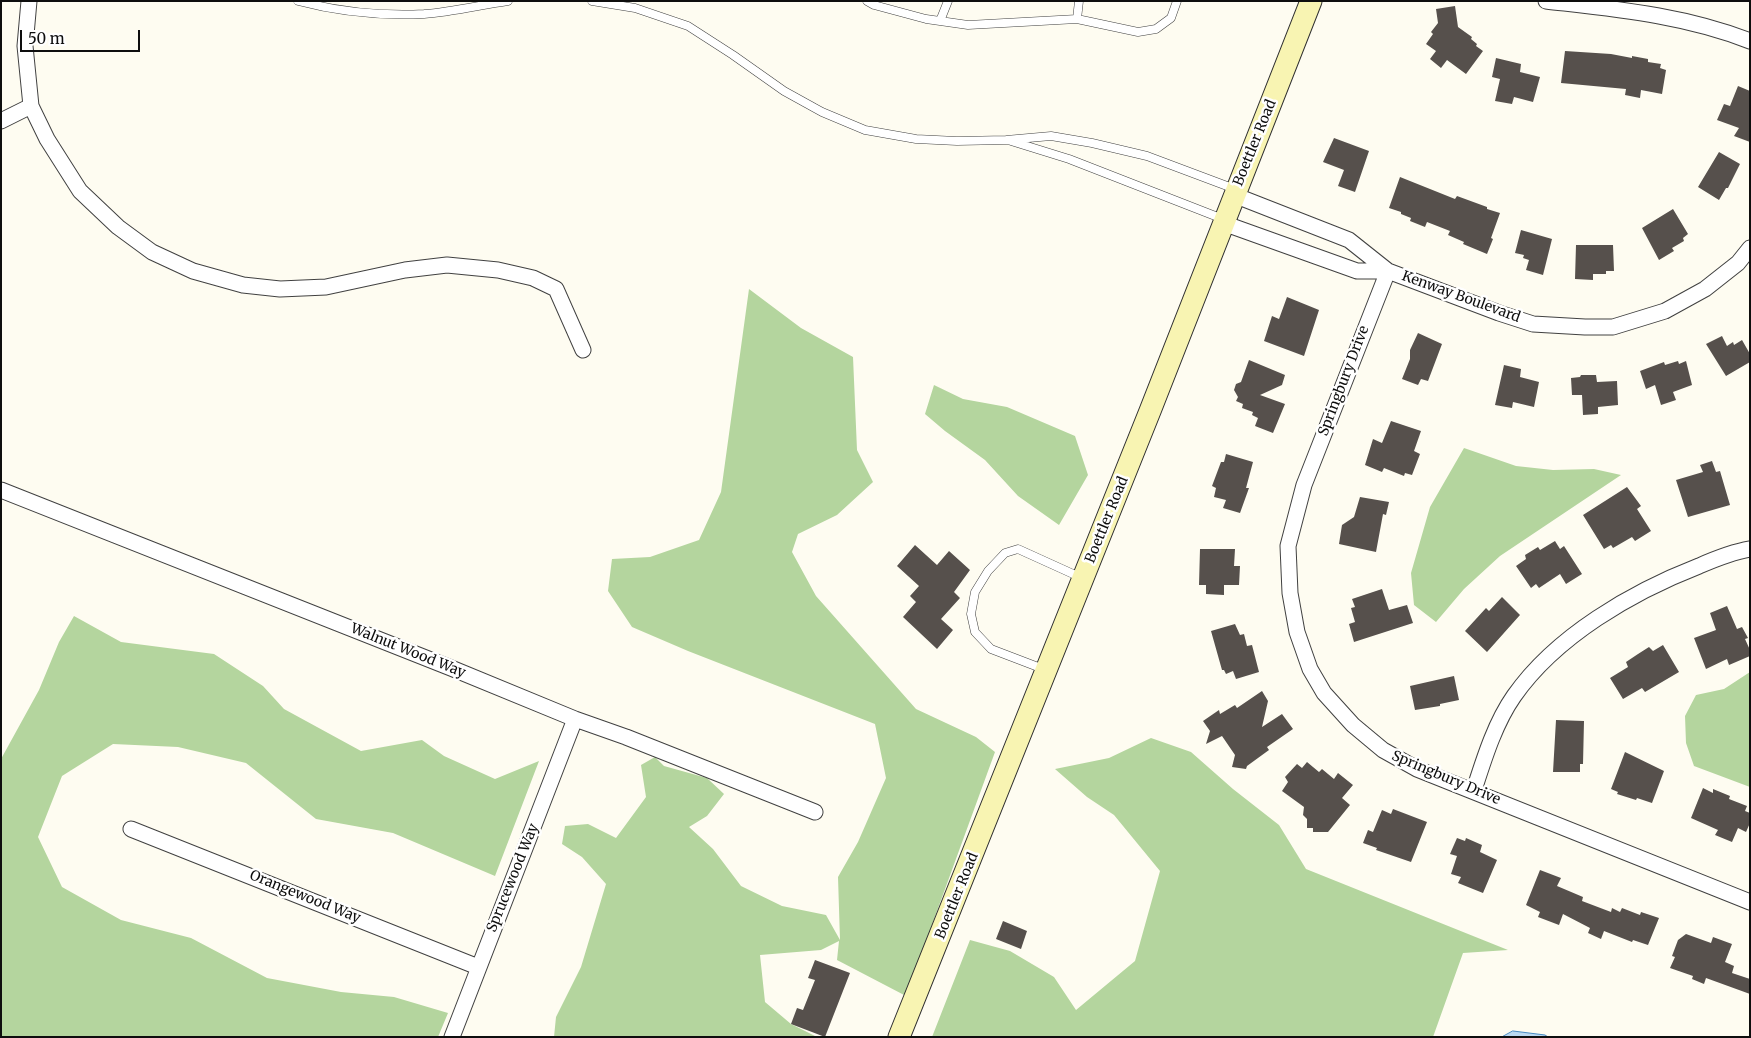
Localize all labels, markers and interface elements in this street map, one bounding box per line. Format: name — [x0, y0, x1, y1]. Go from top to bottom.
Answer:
scale bar — [22, 20, 142, 52]
text: 50 m — [28, 29, 65, 48]
street label: Boettler Road — [1230, 97, 1280, 189]
street label: Kenway Boulevard — [1400, 268, 1522, 326]
street label: Springbury Drive — [1315, 324, 1373, 438]
street label: Boettler Road — [1082, 474, 1132, 566]
street label: Walnut Wood Way — [348, 620, 468, 682]
street label: Springbury Drive — [1389, 748, 1503, 808]
street label: Sprucewood Way — [484, 821, 542, 935]
street label: Boettler Road — [932, 850, 982, 942]
street label: Orangewood Way — [247, 867, 363, 927]

